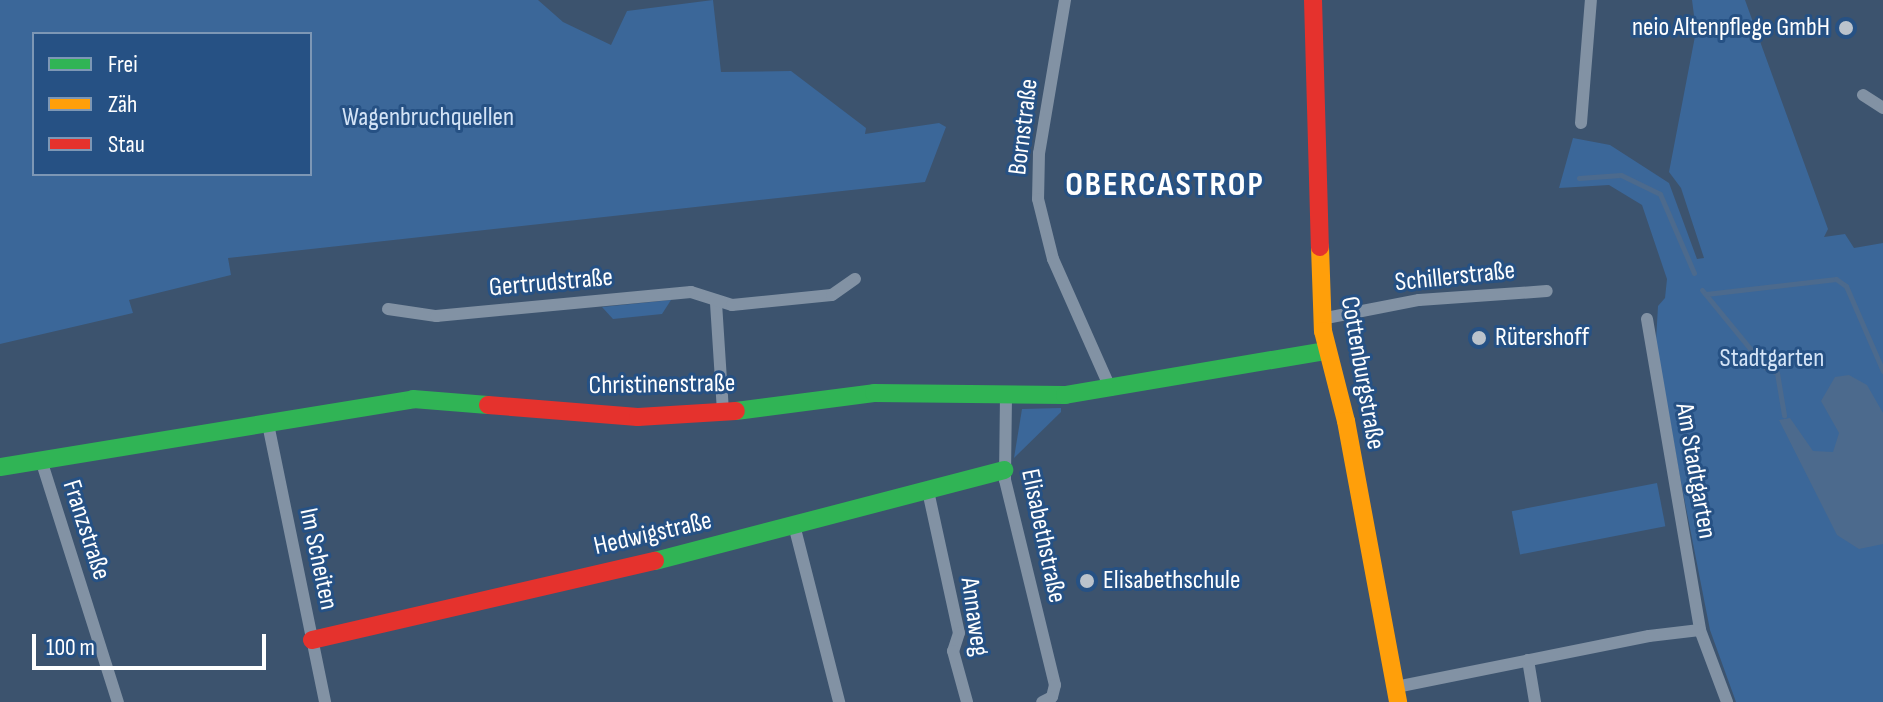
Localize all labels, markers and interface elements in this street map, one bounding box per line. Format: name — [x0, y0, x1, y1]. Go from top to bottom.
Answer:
place label: neio Altenpflege GmbH — [1632, 12, 1830, 44]
marker: neio Altenpflege GmbH — [1837, 19, 1855, 37]
legend — [32, 32, 312, 176]
text: Frei — [108, 50, 138, 79]
street label: Bornstraße — [1003, 77, 1045, 177]
text: Zäh — [108, 90, 137, 119]
park label: Wagenbruchquellen — [342, 102, 514, 134]
text: Stau — [108, 130, 145, 159]
district label: OBERCASTROP — [1065, 165, 1265, 205]
street label: Schillerstraße — [1394, 255, 1516, 299]
street label: Gertrudstraße — [488, 262, 614, 304]
street label: Cottenburgstraße — [1333, 294, 1391, 452]
place label: Rütershoff — [1495, 322, 1589, 354]
marker: Rütershoff — [1470, 329, 1488, 347]
park label: Stadtgarten — [1720, 343, 1824, 375]
street label: Christinenstraße — [588, 368, 736, 402]
street label: Am Stadtgarten — [1668, 401, 1722, 541]
street label: Elisabethstraße — [1014, 466, 1072, 606]
street label: Franzstraße — [55, 476, 117, 584]
street label: Im Scheiten — [292, 505, 344, 613]
street label: Hedwigstraße — [591, 505, 715, 563]
place label: Elisabethschule — [1103, 565, 1240, 597]
marker: Elisabethschule — [1078, 572, 1096, 590]
street label: Annaweg — [953, 576, 995, 658]
scale bar — [36, 618, 270, 668]
text: 100 m — [46, 633, 95, 662]

